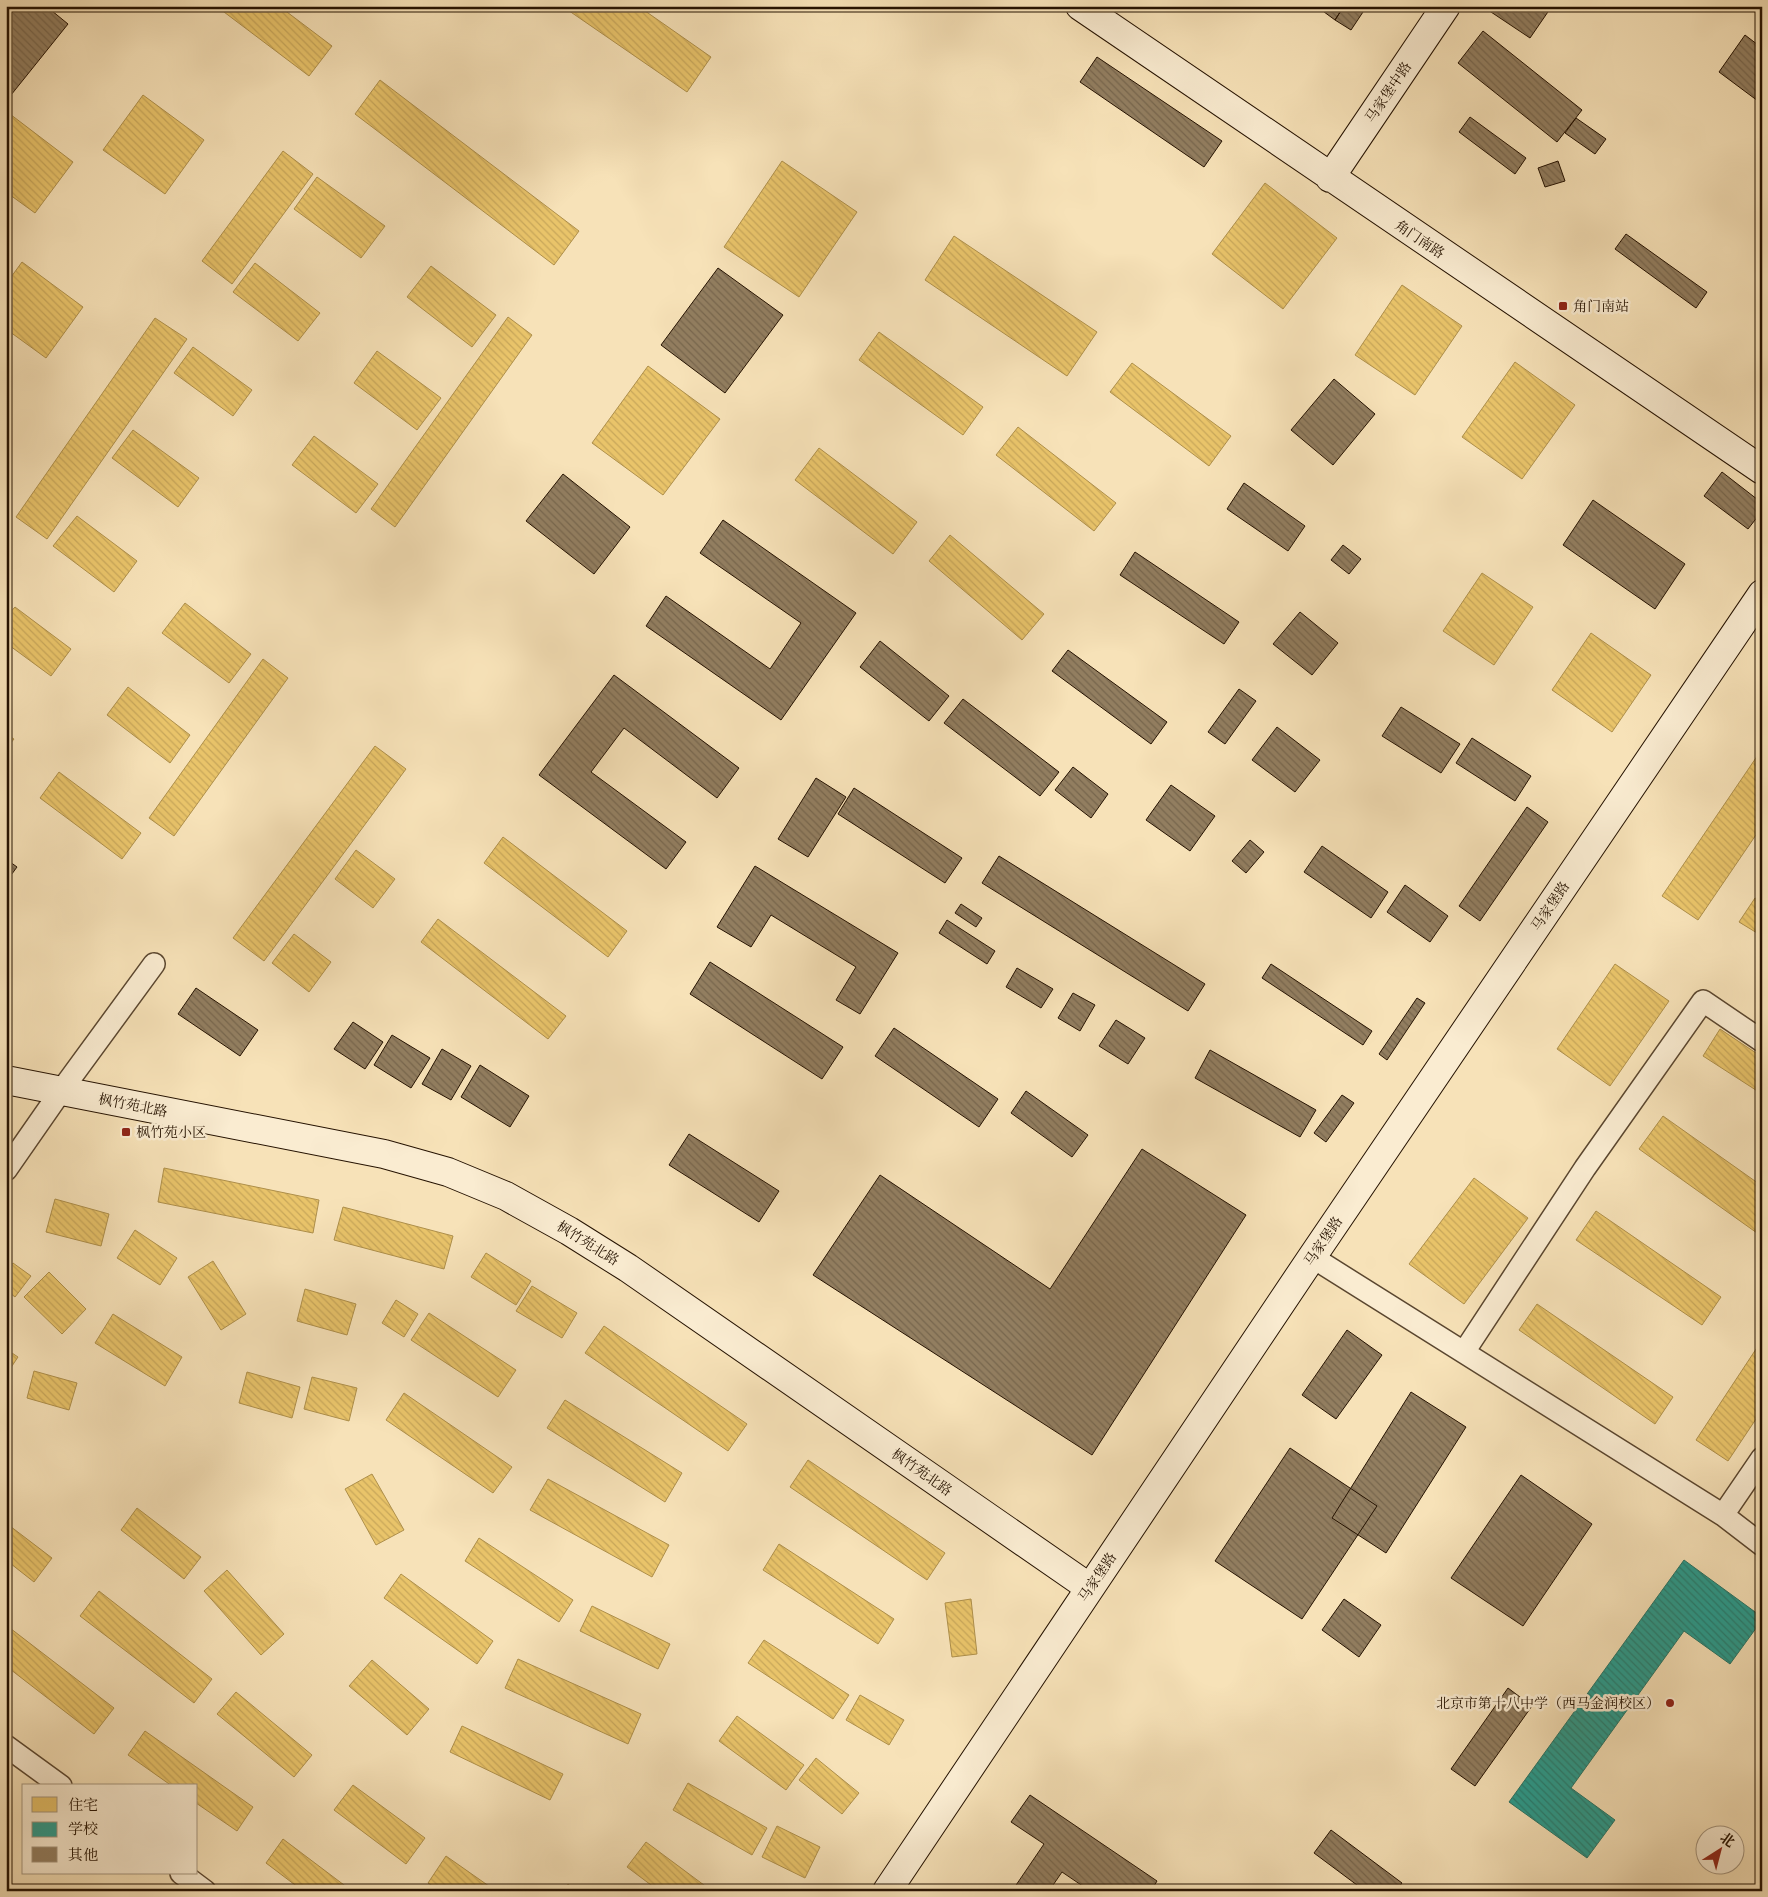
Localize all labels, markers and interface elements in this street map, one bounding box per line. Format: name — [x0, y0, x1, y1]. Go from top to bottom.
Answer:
street label: 马家堡中路 — [1361, 58, 1415, 126]
street label: 角门南路 — [1392, 216, 1448, 262]
place label: 角门南站 — [1573, 297, 1629, 315]
marker: 角门南站 — [1557, 300, 1569, 312]
street label: 马家堡路 — [1527, 878, 1573, 934]
street label: 枫竹苑北路 — [97, 1089, 169, 1121]
place label: 枫竹苑小区 — [136, 1123, 206, 1141]
marker: 枫竹苑小区 — [120, 1126, 132, 1138]
street label: 马家堡路 — [1300, 1213, 1346, 1269]
street label: 枫竹苑北路 — [554, 1217, 622, 1269]
street label: 枫竹苑北路 — [888, 1445, 956, 1499]
street label: 马家堡路 — [1074, 1549, 1120, 1605]
place label: 北京市第十八中学（西马金润校区） — [1436, 1694, 1660, 1712]
marker: 北京市第十八中学（西马金润校区） — [1664, 1697, 1676, 1709]
legend — [22, 1784, 198, 1874]
text: 住宅 — [68, 1795, 98, 1814]
text: 学校 — [68, 1819, 98, 1838]
north arrow — [1696, 1824, 1746, 1874]
text: 北 — [1717, 1828, 1739, 1851]
text: 其他 — [68, 1845, 98, 1864]

